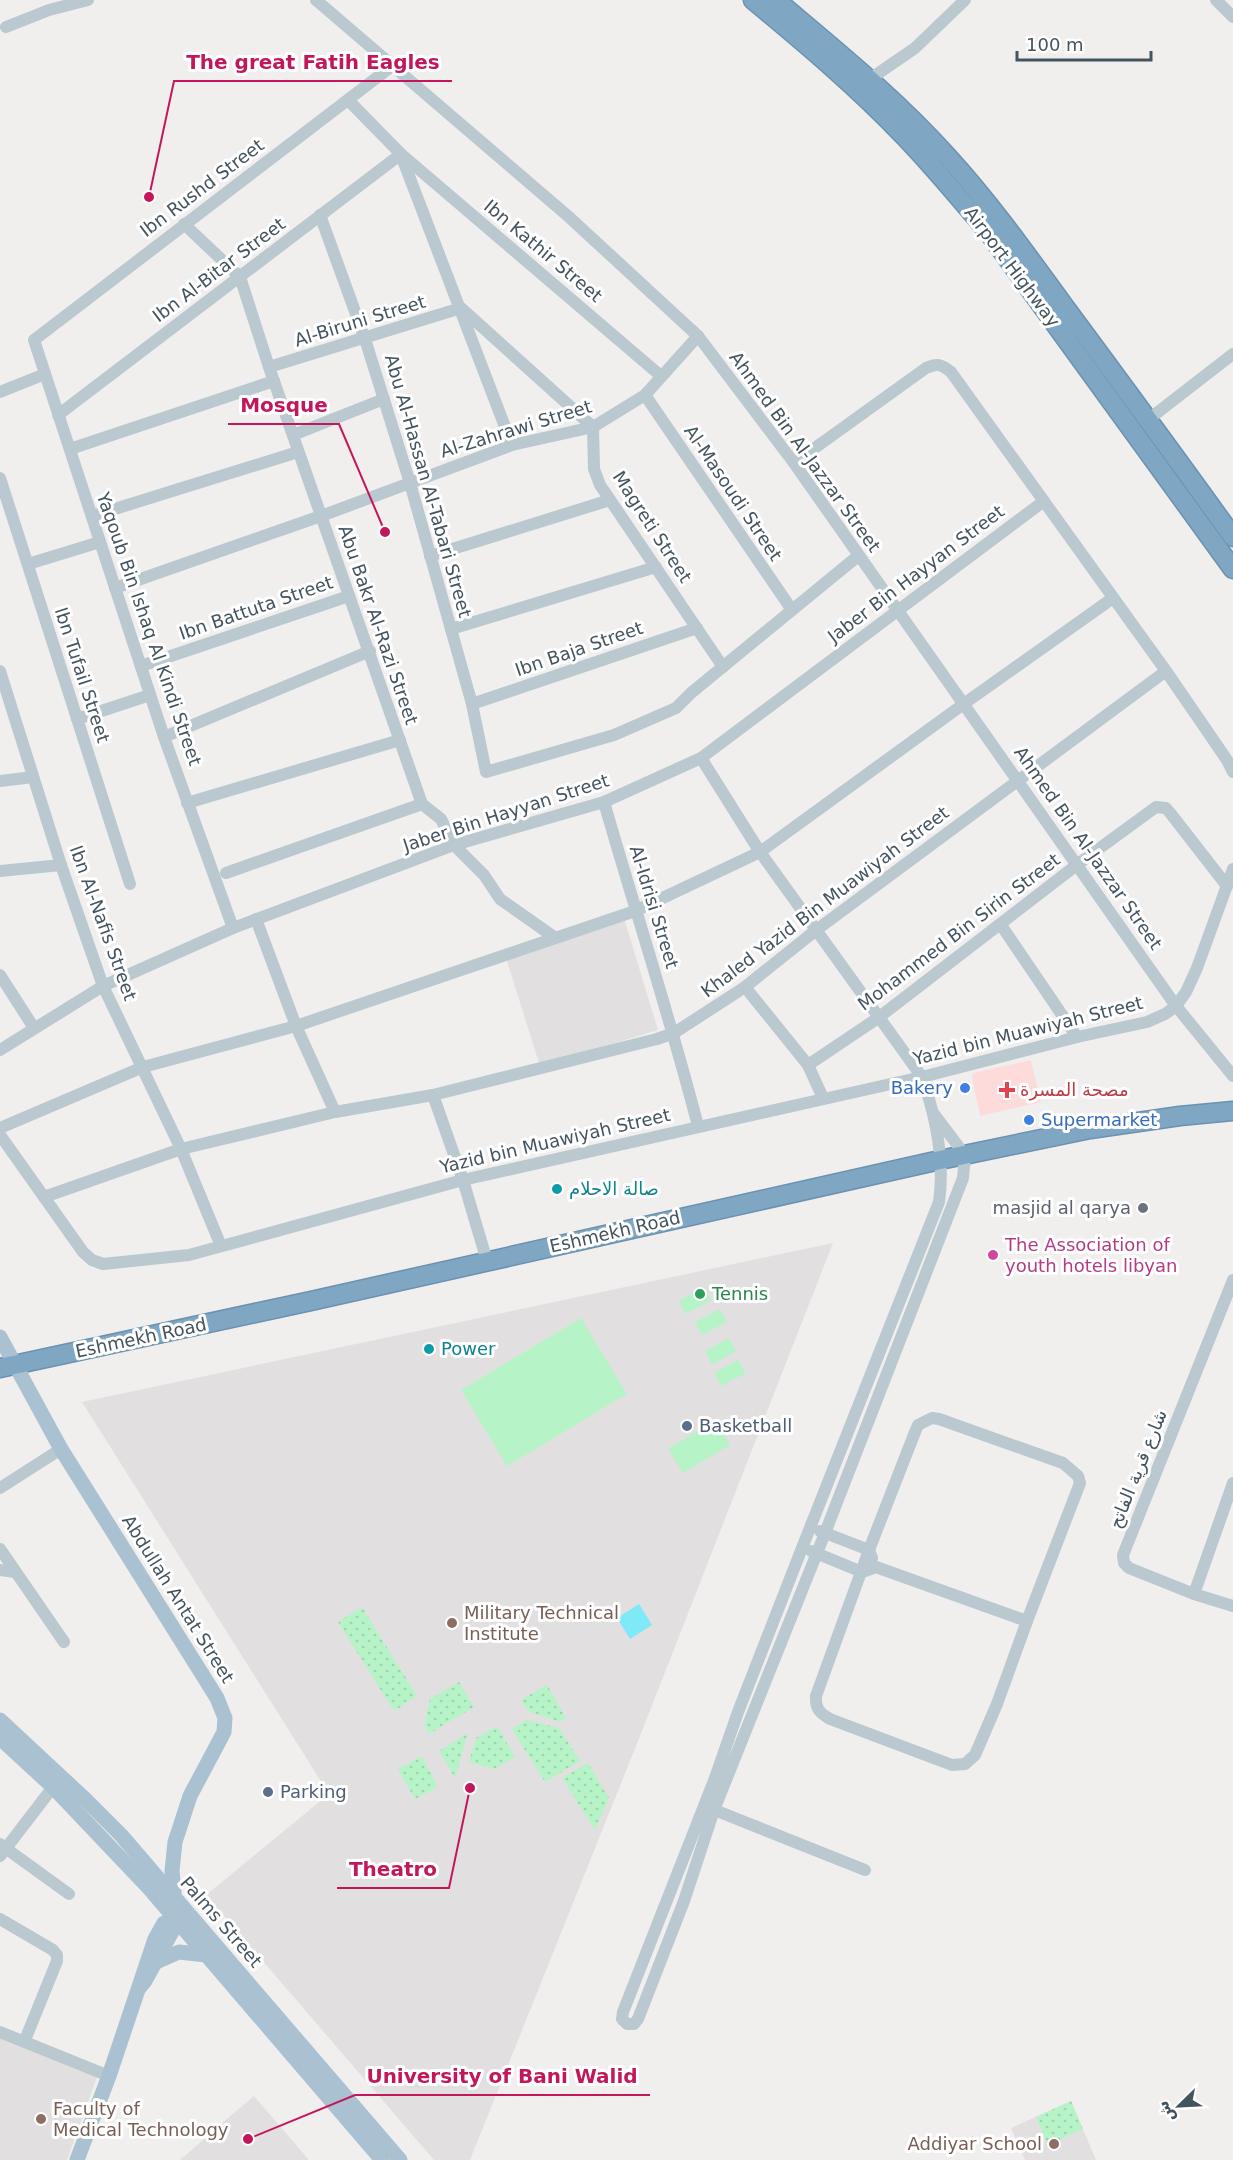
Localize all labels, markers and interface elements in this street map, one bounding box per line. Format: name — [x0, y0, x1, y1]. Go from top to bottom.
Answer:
scale bar — [1017, 24, 1150, 62]
text: 100 m — [1026, 34, 1084, 55]
callout: The great Fatih Eagles — [174, 43, 452, 81]
text: The great Fatih Eagles — [186, 50, 440, 74]
street label: Ibn Rushd Street — [136, 134, 268, 241]
street label: Ibn Kathir Street — [480, 195, 607, 306]
street label: Airport Highway — [960, 202, 1065, 331]
street label: Ibn Al-Bitar Street — [148, 213, 289, 326]
street label: Al-Biruni Street — [292, 291, 428, 350]
street label: Ahmed Bin Al-Jazzar Street — [726, 347, 885, 556]
street label: Abu Al-Hassan Al-Tabari Street — [381, 352, 476, 620]
callout: Mosque — [228, 386, 339, 424]
text: Mosque — [240, 393, 328, 417]
street label: Al-Zahrawi Street — [438, 396, 594, 462]
street label: Al-Masoudi Street — [680, 421, 787, 565]
street label: Magreti Street — [609, 467, 696, 586]
street label: Yaqoub Bin Ishaq Al Kindi Street — [92, 489, 206, 768]
street label: Jaber Bin Hayyan Street — [823, 500, 1008, 647]
street label: Abu Bakr Al-Razi Street — [334, 522, 423, 727]
street label: Ibn Battuta Street — [176, 571, 336, 644]
street label: Ibn Tufail Street — [51, 604, 114, 745]
street label: Ibn Baja Street — [512, 617, 645, 680]
street label: Ahmed Bin Al-Jazzar Street — [1010, 742, 1167, 953]
street label: Jaber Bin Hayyan Street — [399, 769, 611, 856]
street label: Khaled Yazid Bin Muawiyah Street — [697, 802, 953, 1002]
street label: Ibn Al-Nafis Street — [66, 843, 141, 1003]
street label: Al-Idrisi Street — [626, 843, 683, 971]
street label: Mohammed Bin Sirin Street — [854, 849, 1064, 1014]
street label: Yazid bin Muawiyah Street — [910, 992, 1145, 1069]
place label: Bakery — [891, 1077, 953, 1098]
place label: مصحة المسرة — [1020, 1079, 1129, 1101]
marker: Bakery — [958, 1081, 972, 1095]
marker: مصحة المسرة — [998, 1081, 1016, 1099]
street label: Yazid bin Muawiyah Street — [437, 1104, 672, 1178]
place label: Supermarket — [1041, 1109, 1157, 1130]
marker: Supermarket — [1022, 1113, 1036, 1127]
place label: صالة الاحلام — [569, 1178, 659, 1199]
marker: صالة الاحلام — [550, 1182, 564, 1196]
place label: masjid al qarya — [993, 1197, 1131, 1218]
marker: masjid al qarya — [1136, 1201, 1150, 1215]
street label: Eshmekh Road — [547, 1206, 682, 1257]
place label: The Association of youth hotels libyan — [1004, 1234, 1177, 1276]
marker: The Association of youth hotels libyan — [986, 1248, 1000, 1262]
place label: Tennis — [711, 1283, 768, 1304]
marker: Tennis — [693, 1287, 707, 1301]
street label: Eshmekh Road — [73, 1313, 208, 1362]
place label: Power — [441, 1338, 496, 1359]
marker: Power — [422, 1342, 436, 1356]
street label: شارع قرية الفاتح — [1104, 1406, 1172, 1532]
place label: Basketball — [699, 1415, 792, 1436]
marker: Basketball — [680, 1419, 694, 1433]
street label: Abdullah Antat Street — [118, 1511, 239, 1687]
place label: Military Technical Institute — [464, 1602, 619, 1644]
marker: Military Technical Institute — [445, 1616, 459, 1630]
place label: Parking — [280, 1781, 347, 1802]
marker: Parking — [261, 1785, 275, 1799]
callout: Theatro — [337, 1850, 449, 1888]
text: Theatro — [349, 1857, 437, 1881]
street label: Palms Street — [176, 1872, 267, 1971]
callout: University of Bani Walid — [355, 2057, 650, 2095]
text: University of Bani Walid — [366, 2064, 638, 2088]
north arrow — [1149, 2076, 1209, 2136]
place label: Faculty of Medical Technology — [53, 2098, 229, 2140]
text: ش — [1153, 2098, 1179, 2126]
marker: Faculty of Medical Technology — [34, 2112, 48, 2126]
place label: Addiyar School — [908, 2133, 1042, 2154]
marker: Addiyar School — [1047, 2137, 1061, 2151]

